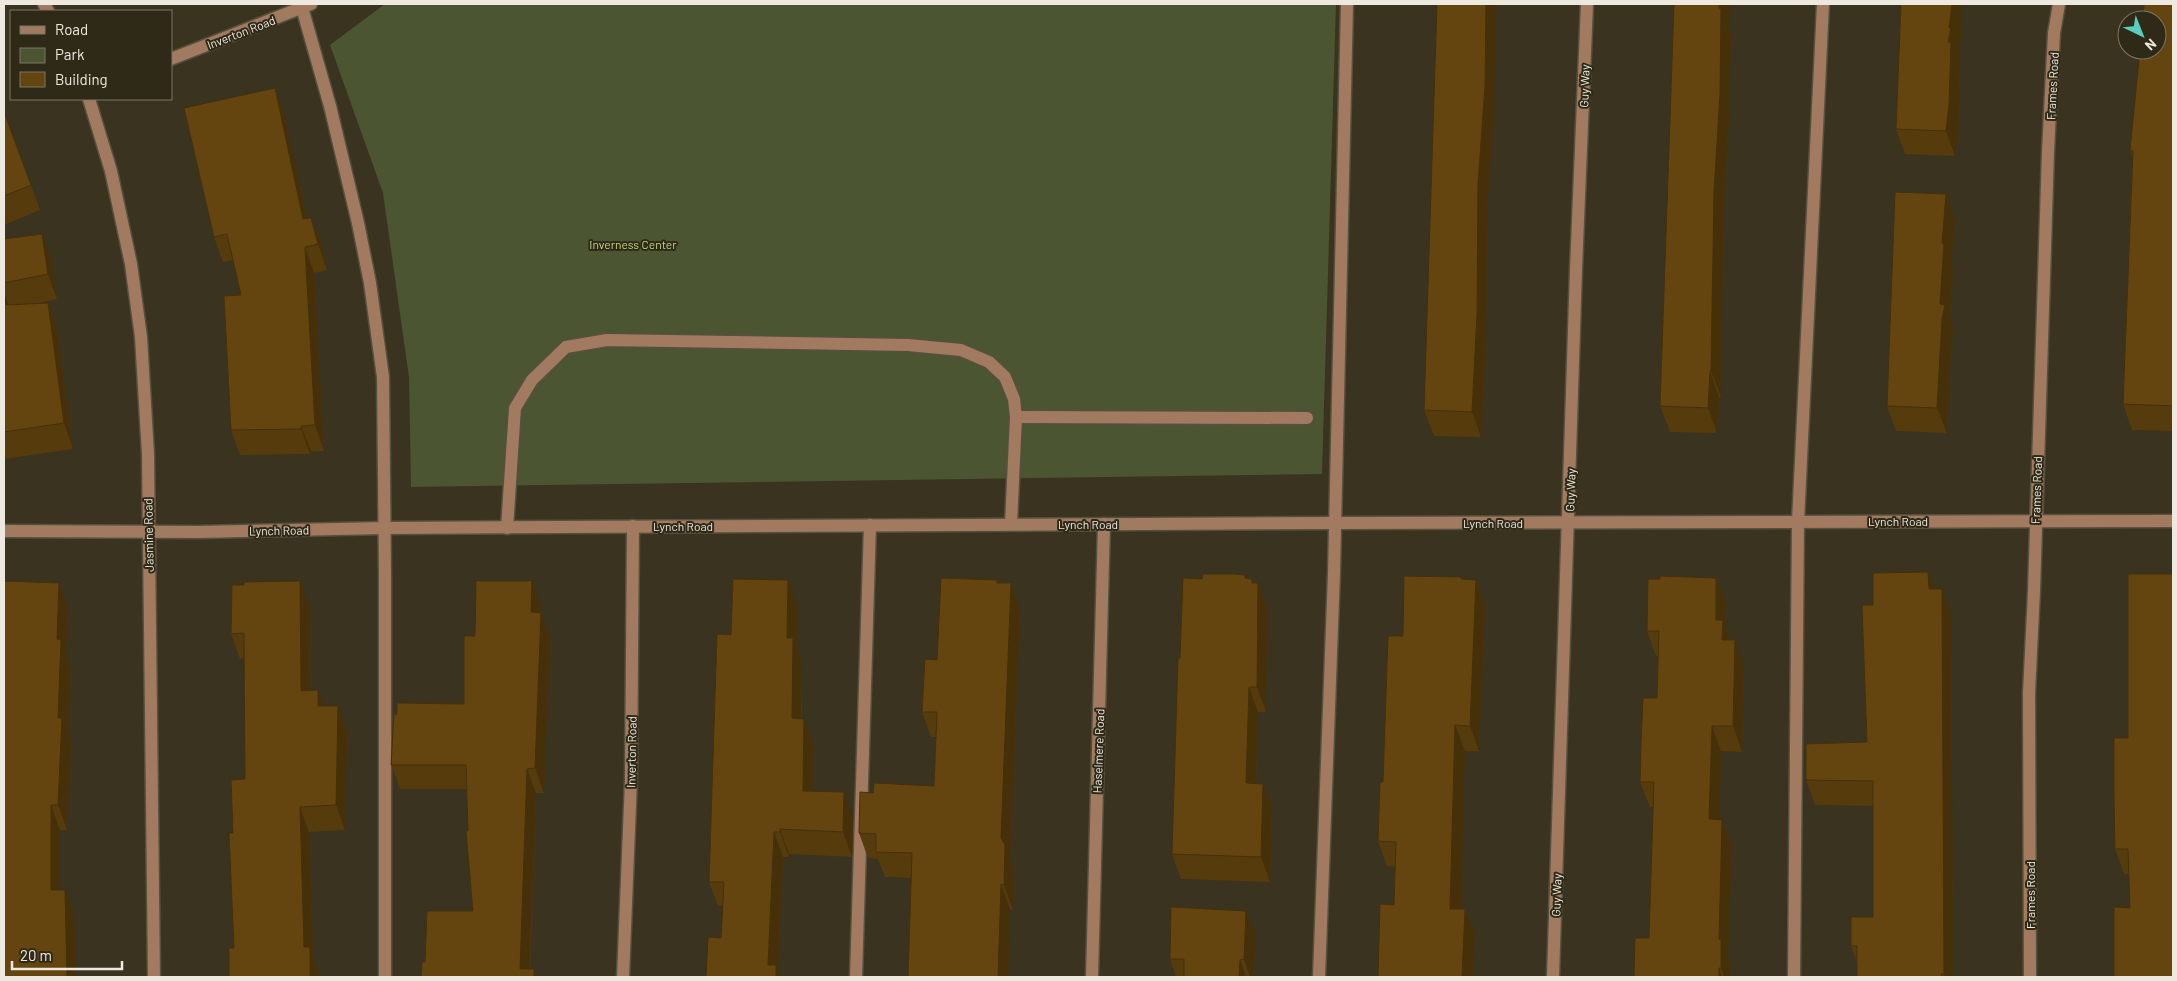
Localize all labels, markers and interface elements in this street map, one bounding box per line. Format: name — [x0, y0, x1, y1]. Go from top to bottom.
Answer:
legend — [10, 10, 172, 100]
north arrow — [2117, 10, 2167, 60]
street label: Inverton Road — [205, 13, 277, 51]
text: Road — [55, 20, 88, 38]
text: N — [2142, 35, 2160, 54]
text: Park — [55, 45, 85, 63]
street label: Frames Road — [2043, 52, 2061, 120]
street label: Guy Way — [1576, 64, 1592, 108]
text: Building — [55, 70, 108, 88]
park label: Inverness Center — [589, 237, 677, 251]
street label: Frames Road — [2028, 456, 2044, 524]
street label: Guy Way — [1562, 468, 1578, 512]
street label: Jasmine Road — [140, 498, 156, 572]
street label: Lynch Road — [1868, 514, 1928, 528]
street label: Lynch Road — [1463, 516, 1523, 530]
street label: Lynch Road — [1058, 517, 1118, 531]
street label: Lynch Road — [653, 519, 713, 533]
street label: Lynch Road — [249, 522, 309, 538]
street label: Haselmere Road — [1090, 708, 1106, 794]
street label: Inverton Road — [623, 716, 639, 788]
street label: Frames Road — [2023, 861, 2037, 929]
street label: Guy Way — [1548, 873, 1564, 917]
scale bar — [12, 938, 122, 970]
text: 20 m — [20, 946, 52, 964]

